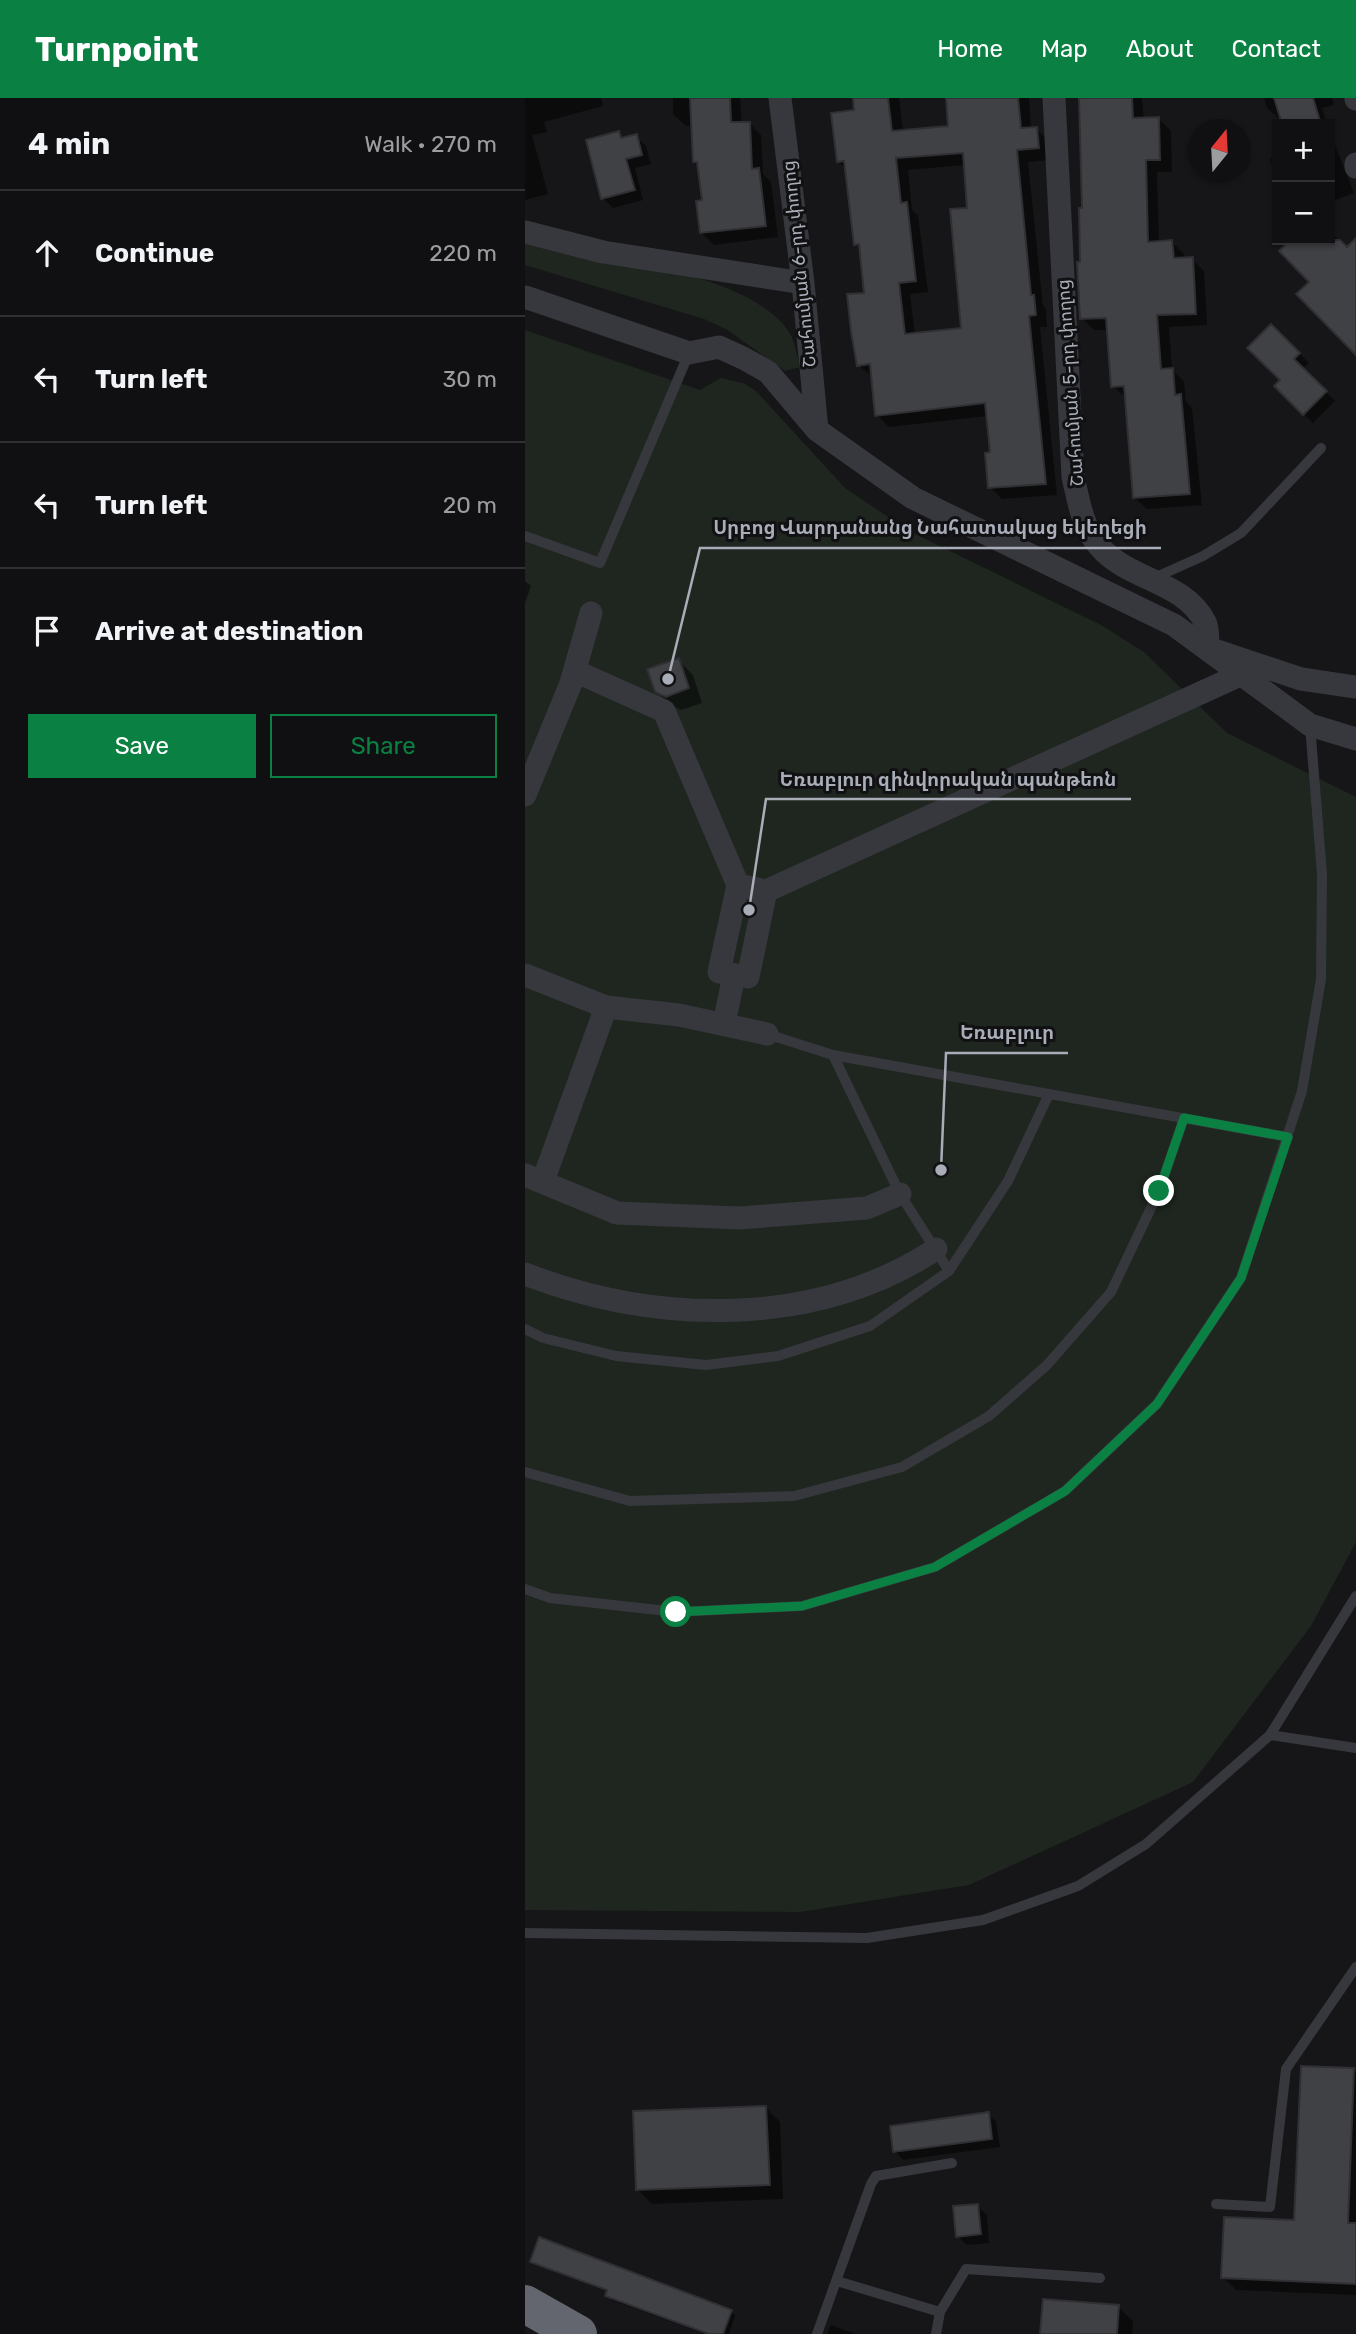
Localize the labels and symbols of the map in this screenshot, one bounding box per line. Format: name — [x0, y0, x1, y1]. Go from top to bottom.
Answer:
north arrow — [1188, 119, 1251, 182]
street label: Շահումյան 6-րդ փողոց — [777, 160, 821, 368]
street label: Շահումյան 5-րդ փողոց — [1052, 279, 1088, 487]
callout: Սրբոց Վարդանանց Նահատակաց եկեղեցի — [700, 508, 1161, 548]
text: Սրբոց Վարդանանց Նահատակաց եկեղեցի — [713, 516, 1147, 539]
callout: Եռաբլուր զինվորական պանթեոն — [766, 759, 1131, 799]
text: Եռաբլուր զինվորական պանթեոն — [780, 768, 1116, 791]
callout: Եռաբլուր — [946, 1013, 1068, 1053]
text: Եռաբլուր — [960, 1021, 1054, 1044]
route end — [1143, 1175, 1174, 1206]
route start — [660, 1596, 691, 1627]

